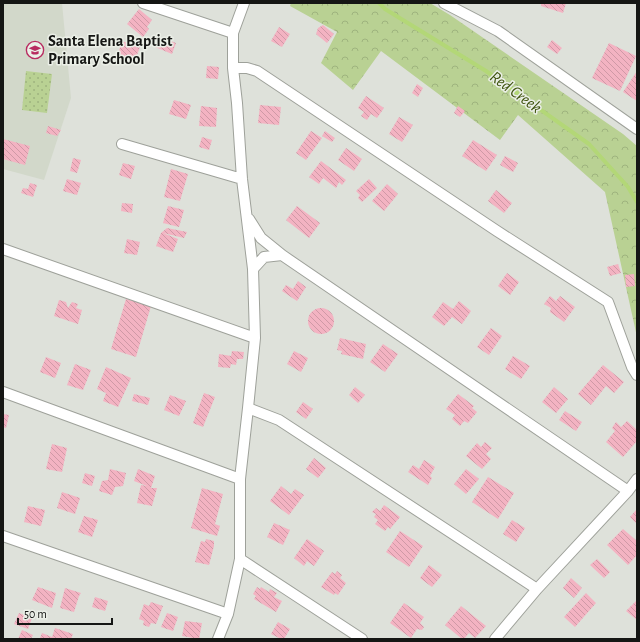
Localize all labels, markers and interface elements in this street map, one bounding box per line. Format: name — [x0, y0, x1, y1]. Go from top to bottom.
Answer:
place label: Santa Elena Baptist Primary School — [48, 33, 173, 68]
school or university icon: Santa Elena Baptist Primary School — [25, 40, 45, 60]
water label: Red Creek — [487, 68, 545, 116]
scale bar — [18, 600, 112, 626]
text: 50 m — [24, 608, 47, 620]

